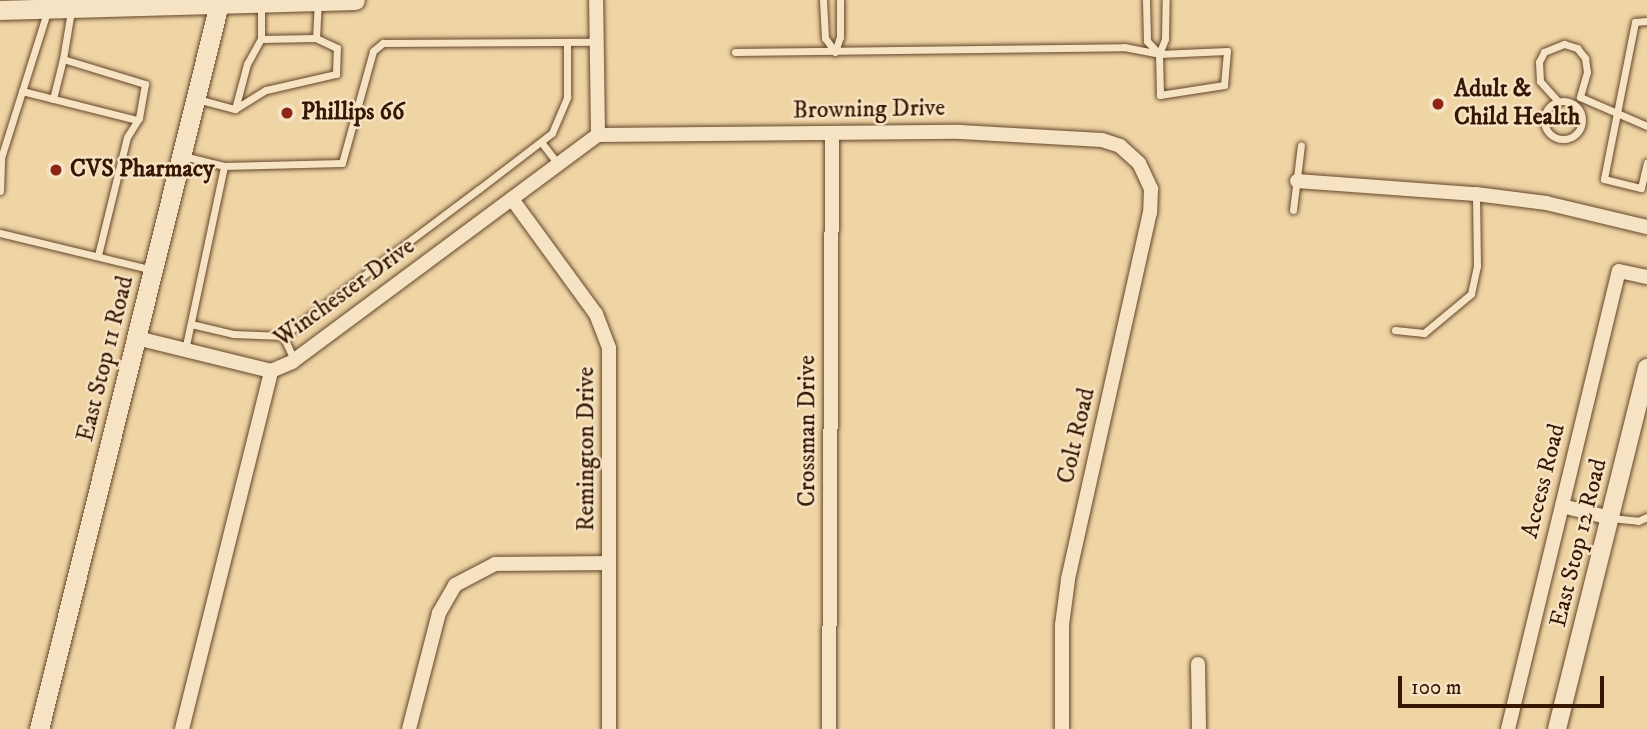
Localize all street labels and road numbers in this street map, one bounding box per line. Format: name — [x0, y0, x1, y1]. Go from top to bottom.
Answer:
street label: Browning Drive — [793, 94, 945, 126]
street label: Winchester Drive — [269, 232, 421, 354]
street label: East Stop 11 Road — [72, 273, 140, 445]
street label: Crossman Drive — [794, 355, 822, 507]
street label: Remington Drive — [573, 367, 601, 531]
street label: Colt Road — [1052, 385, 1102, 487]
street label: Access Road — [1516, 421, 1572, 541]
street label: East Stop 12 Road — [1544, 456, 1614, 630]

